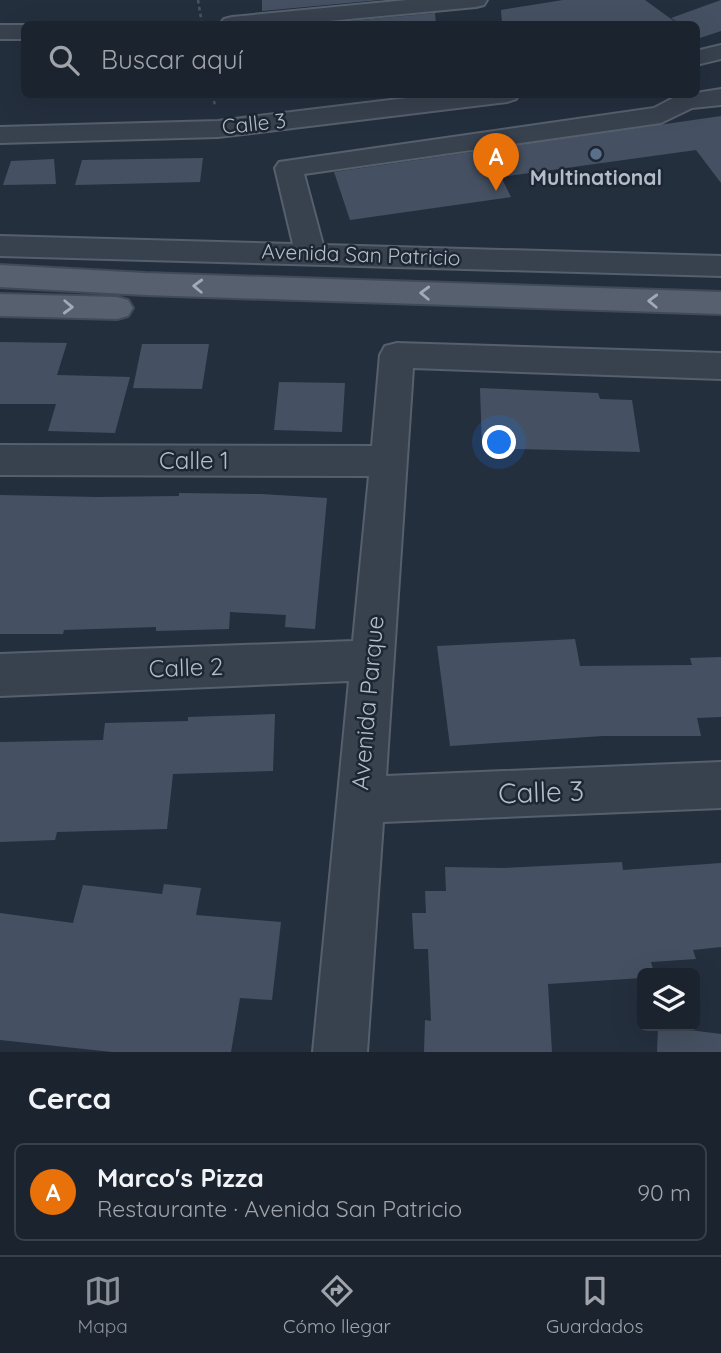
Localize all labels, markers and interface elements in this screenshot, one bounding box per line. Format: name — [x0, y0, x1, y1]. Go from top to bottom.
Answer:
search box — [21, 21, 700, 98]
icon: search — [45, 41, 83, 79]
text: Buscar aquí — [101, 43, 243, 76]
street label: Calle 3 — [220, 107, 287, 139]
pin: A — [473, 133, 519, 191]
marker: Multinational — [588, 146, 604, 162]
place label: Multinational — [530, 164, 662, 190]
street label: Avenida San Patricio — [261, 238, 461, 270]
one-way arrow — [192, 278, 203, 293]
one-way arrow — [420, 285, 431, 300]
one-way arrow — [647, 293, 658, 308]
one-way arrow — [63, 299, 74, 314]
your location — [482, 425, 516, 459]
street label: Calle 1 — [159, 445, 229, 475]
street label: Avenida Parque — [344, 615, 390, 791]
street label: Calle 2 — [148, 651, 224, 683]
street label: Calle 3 — [497, 773, 585, 810]
map controls — [637, 968, 700, 1031]
button: layers — [637, 968, 700, 1031]
text: Cerca — [28, 1079, 111, 1117]
text: Marco's Pizza — [97, 1161, 264, 1194]
text: A — [46, 1178, 60, 1207]
text: 90 m — [637, 1178, 691, 1207]
text: Restaurante · Avenida San Patricio — [97, 1194, 462, 1223]
tab: Mapa — [78, 1272, 128, 1338]
tab: Cómo llegar — [283, 1272, 391, 1338]
tab: Guardados — [546, 1272, 643, 1338]

